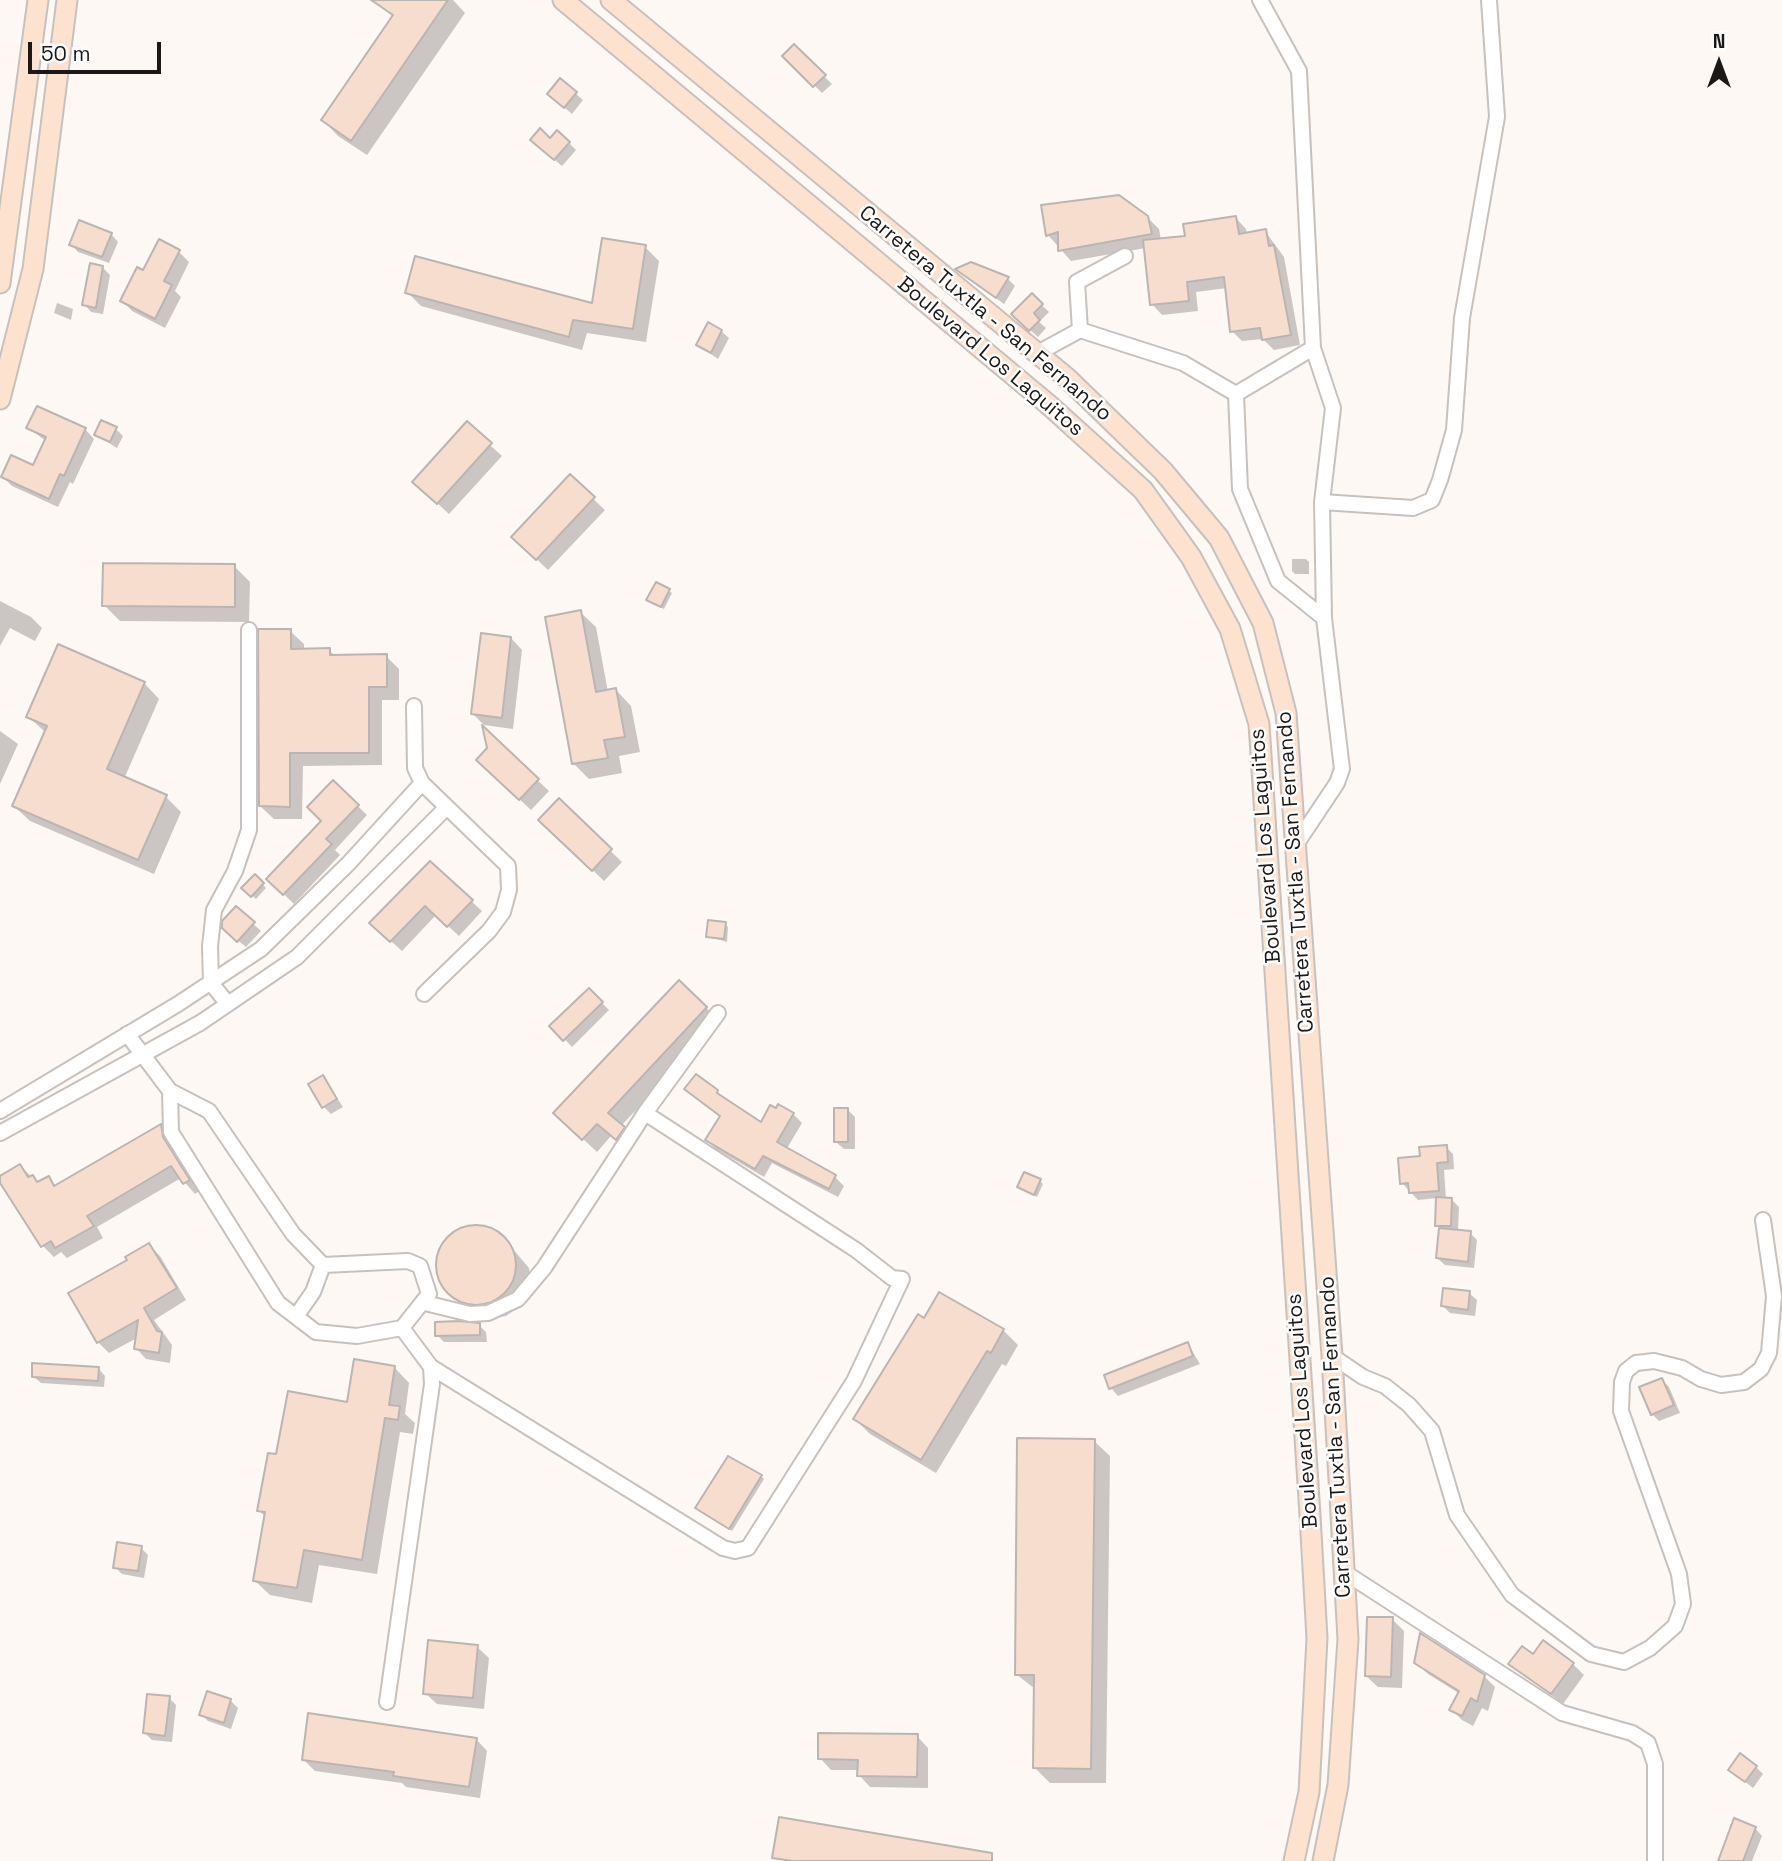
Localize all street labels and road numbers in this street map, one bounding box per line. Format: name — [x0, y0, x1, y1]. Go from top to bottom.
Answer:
street label: Carretera Tuxtla - San Fernando — [854, 201, 1116, 427]
street label: Boulevard Los Laguitos — [892, 272, 1088, 442]
street label: Carretera Tuxtla - San Fernando — [1272, 710, 1320, 1034]
street label: Boulevard Los Laguitos — [1245, 728, 1287, 964]
street label: Carretera Tuxtla - San Fernando — [1315, 1275, 1357, 1599]
street label: Boulevard Los Laguitos — [1282, 1293, 1324, 1529]

